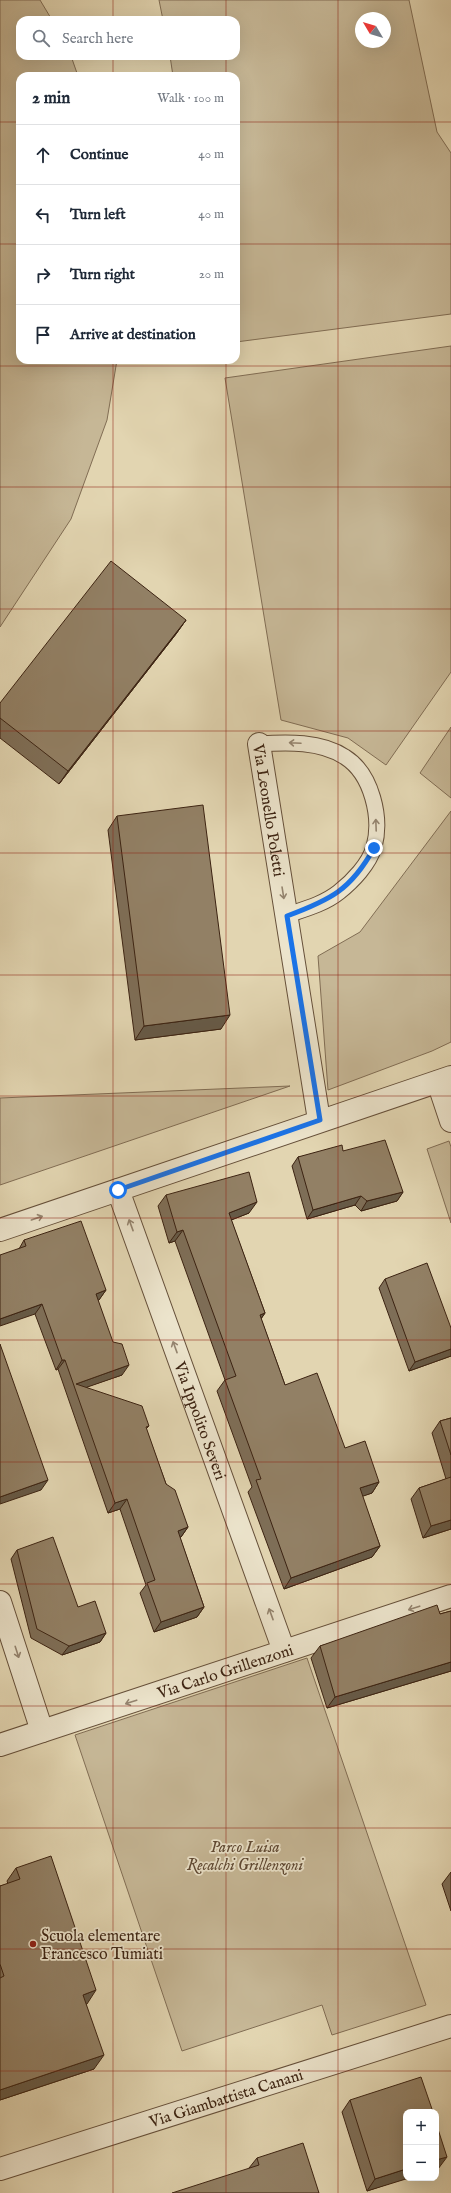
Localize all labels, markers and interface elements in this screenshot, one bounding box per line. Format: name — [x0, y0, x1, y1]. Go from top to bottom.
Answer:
north arrow — [355, 12, 391, 48]
search box — [16, 16, 240, 60]
icon: search — [30, 27, 52, 49]
text: Search here — [62, 29, 133, 48]
text: 2 min — [32, 88, 70, 109]
text: Walk · 100 m — [157, 90, 224, 107]
icon: ahead — [32, 144, 54, 166]
text: Continue — [70, 145, 128, 164]
text: 40 m — [198, 146, 224, 163]
icon: left — [32, 204, 54, 226]
text: Turn left — [70, 205, 126, 224]
text: 40 m — [198, 206, 224, 223]
icon: right — [32, 264, 54, 286]
text: Turn right — [70, 265, 135, 284]
text: 20 m — [199, 266, 224, 283]
icon: arrive — [32, 324, 54, 346]
text: Arrive at destination — [70, 325, 196, 344]
one-way arrow — [289, 740, 302, 747]
street label: Via Leonello Poletti — [247, 742, 288, 878]
one-way arrow — [372, 819, 380, 832]
route end — [365, 839, 383, 857]
one-way arrow — [279, 886, 287, 899]
route start — [109, 1181, 127, 1199]
one-way arrow — [31, 1213, 43, 1221]
one-way arrow — [127, 1218, 134, 1231]
one-way arrow — [170, 1341, 178, 1353]
street label: Via Ippolito Severi — [168, 1358, 230, 1483]
one-way arrow — [408, 1605, 421, 1612]
one-way arrow — [266, 1609, 274, 1621]
street label: Via Carlo Grillenzoni — [154, 1641, 296, 1705]
one-way arrow — [13, 1646, 21, 1658]
one-way arrow — [125, 1699, 138, 1706]
park label: Parco Luisa Recalchi Grillenzoni — [187, 1838, 305, 1876]
place label: Scuola elementare Francesco Tumiati — [41, 1927, 163, 1965]
marker: Scuola elementare Francesco Tumiati — [28, 1939, 38, 1949]
street label: Via Giambattista Canani — [146, 2066, 306, 2133]
map controls — [403, 2109, 439, 2181]
button: + — [403, 2109, 439, 2145]
button: − — [403, 2145, 439, 2181]

